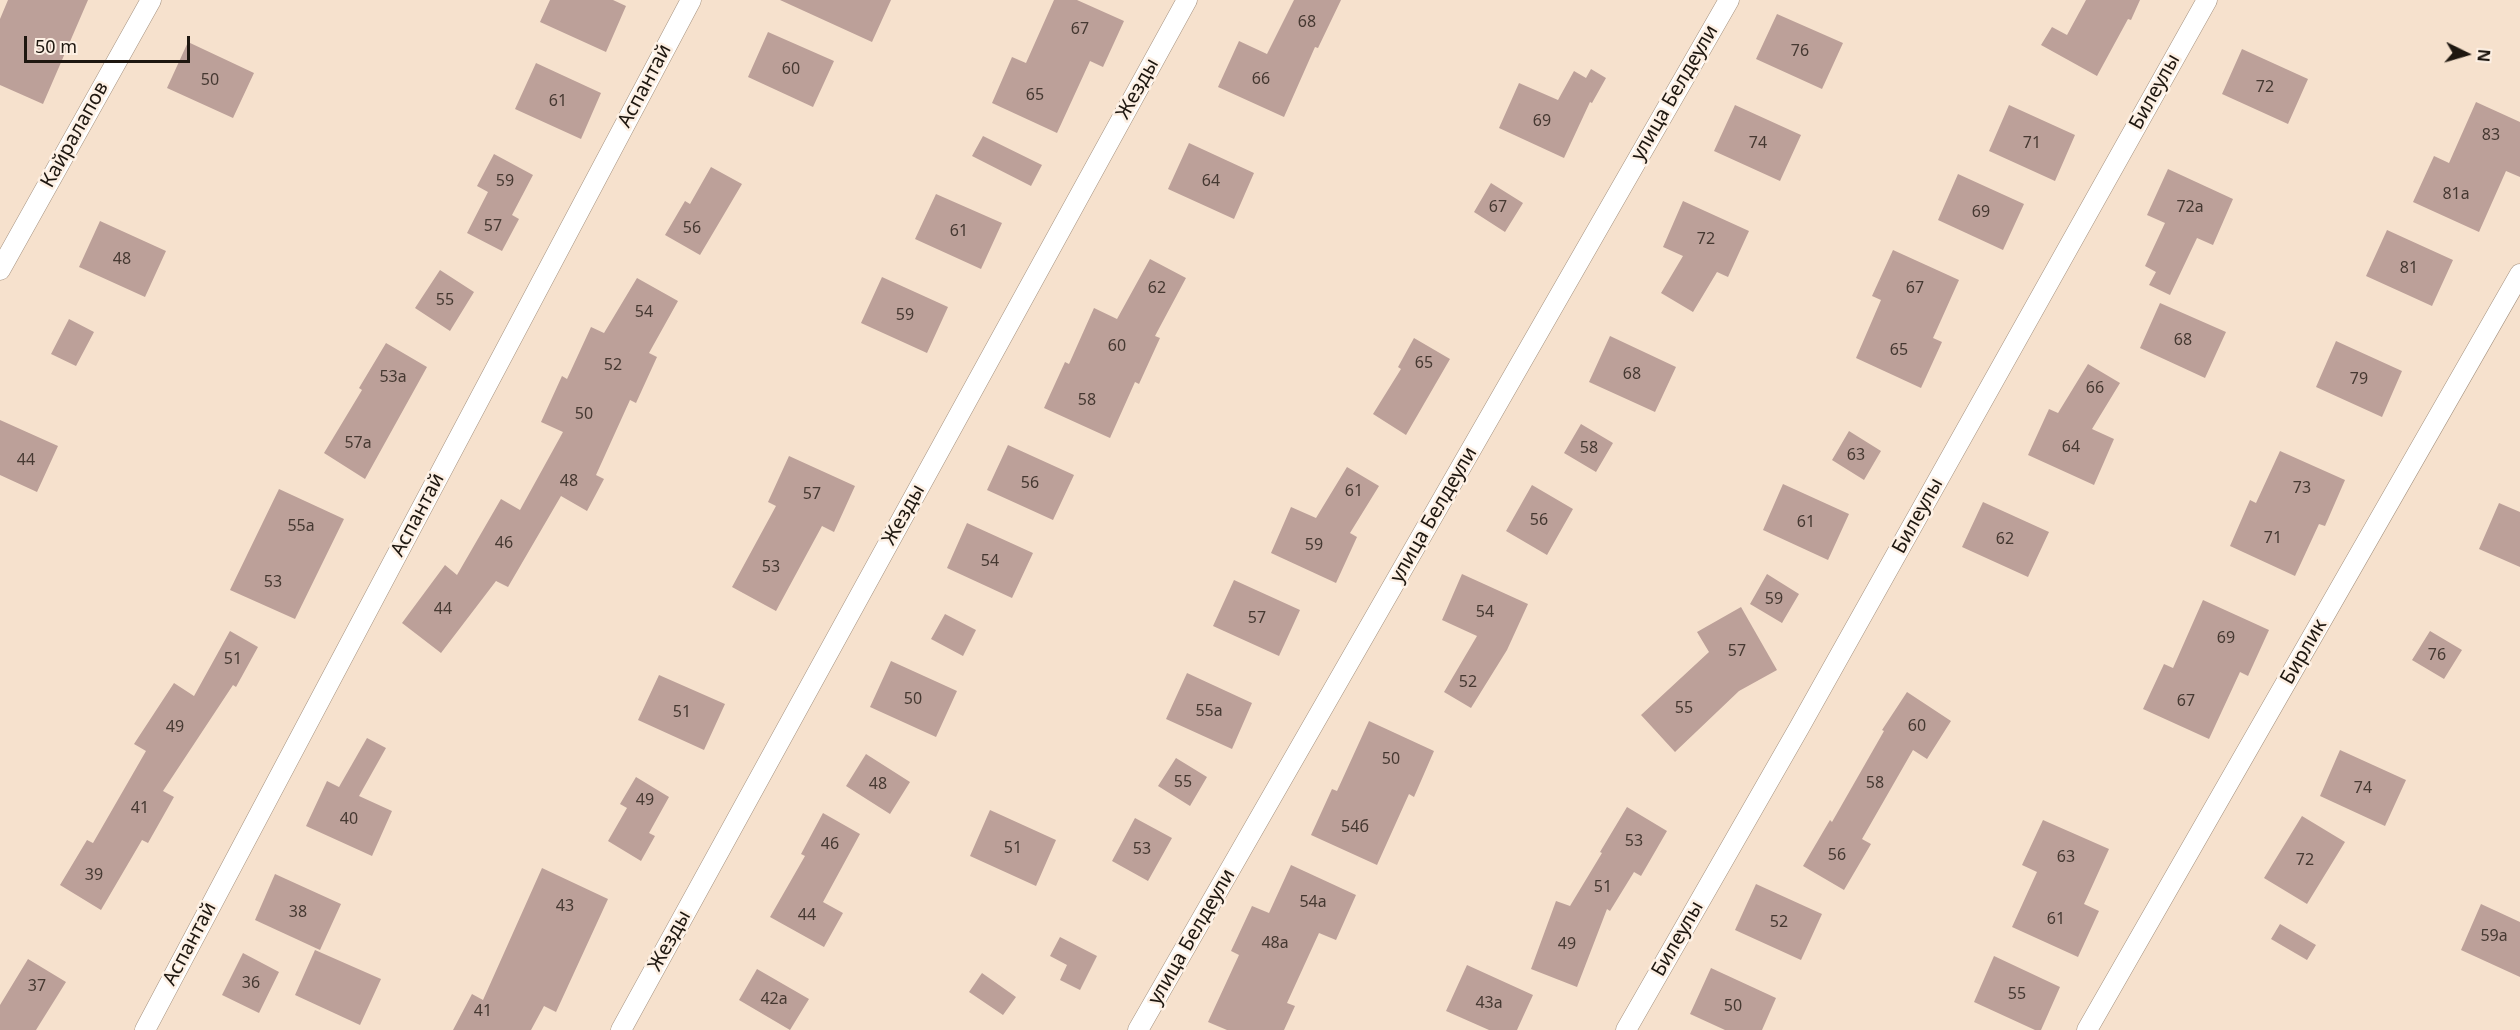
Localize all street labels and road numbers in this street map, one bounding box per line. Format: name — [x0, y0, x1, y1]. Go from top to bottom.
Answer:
street label: улица Белдеули — [1626, 21, 1724, 165]
street label: Аспантай — [613, 40, 677, 132]
street label: Билеулы — [2124, 50, 2186, 134]
street label: Жезды — [1112, 54, 1164, 124]
street label: Кайралапов — [36, 78, 114, 192]
street label: улица Белдеули — [1385, 443, 1483, 587]
street label: Аспантай — [386, 469, 450, 561]
street label: Билеулы — [1887, 474, 1949, 558]
street label: Жезды — [878, 480, 930, 550]
street label: Бирлик — [2276, 615, 2332, 689]
street label: улица Белдеули — [1143, 865, 1241, 1009]
street label: Билеулы — [1647, 897, 1709, 981]
street label: Аспантай — [158, 898, 222, 990]
street label: Жезды — [644, 906, 696, 976]

